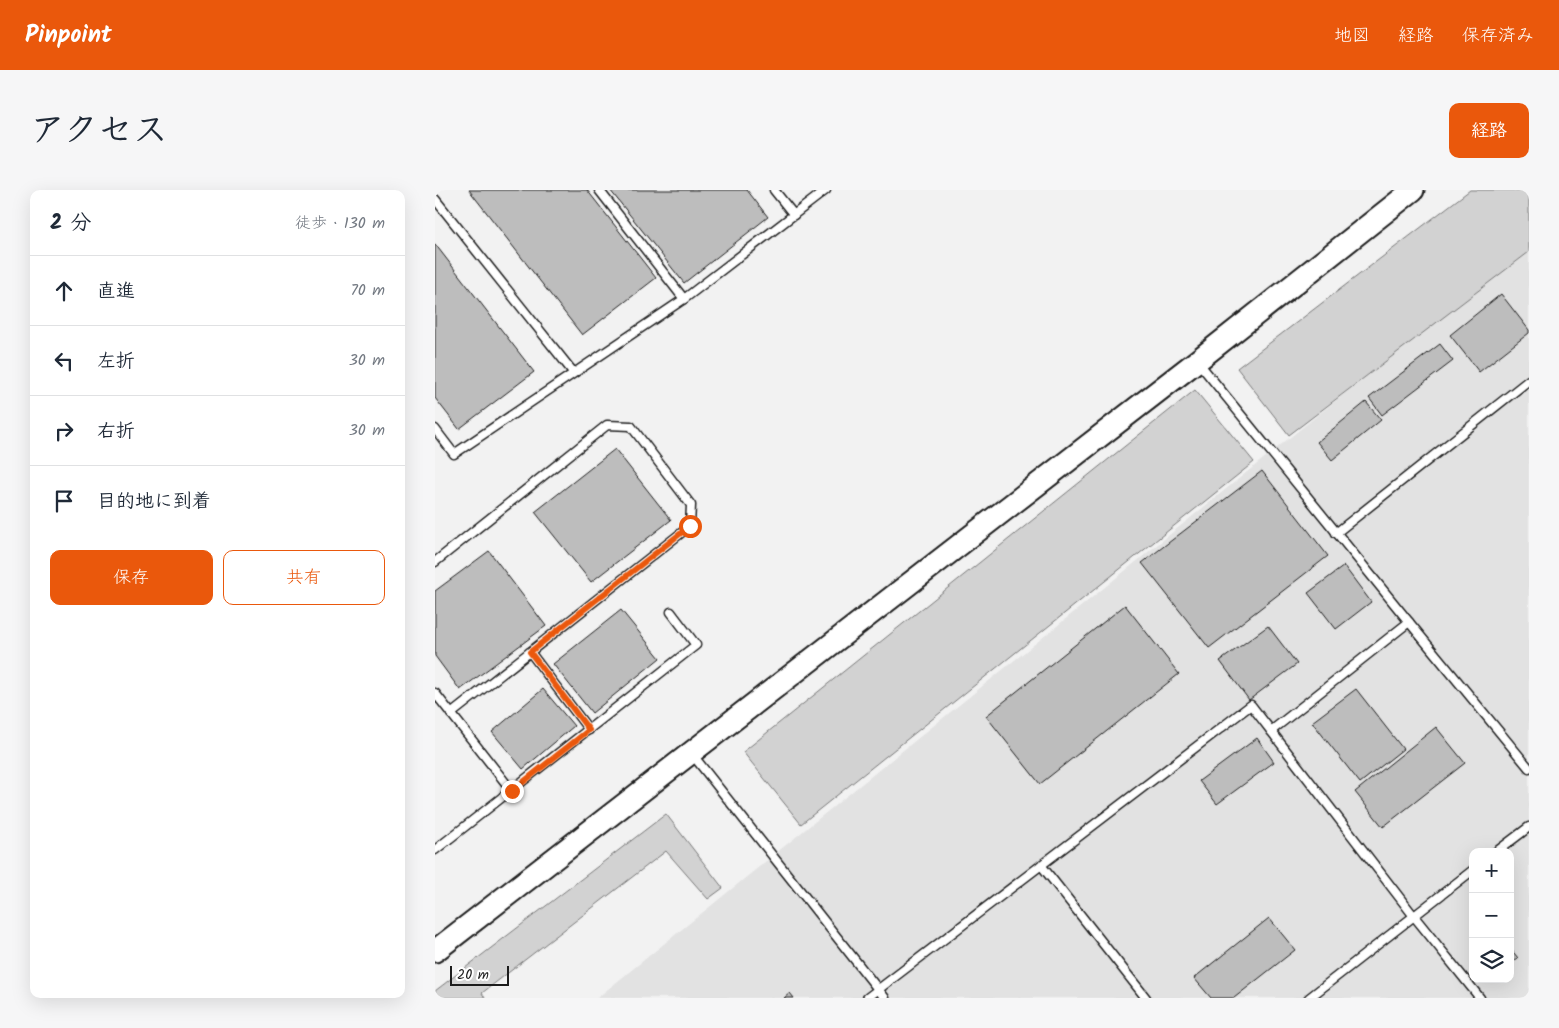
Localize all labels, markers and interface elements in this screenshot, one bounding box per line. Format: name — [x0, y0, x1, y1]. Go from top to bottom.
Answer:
text: Pinpoint — [25, 16, 112, 55]
text: 地図 — [1334, 22, 1370, 51]
text: 経路 — [1398, 22, 1434, 51]
text: 保存済み — [1462, 22, 1534, 51]
button: 経路 — [1449, 103, 1529, 158]
text: アクセス — [30, 104, 168, 160]
text: 2 分 — [50, 207, 91, 240]
text: 徒歩 · 130 m — [295, 211, 385, 236]
icon: ahead — [50, 277, 78, 305]
text: 直進 — [97, 277, 135, 307]
text: 70 m — [350, 278, 385, 303]
icon: left — [50, 347, 78, 375]
text: 左折 — [97, 347, 135, 377]
text: 30 m — [349, 348, 385, 373]
icon: right — [50, 417, 78, 445]
text: 右折 — [97, 417, 135, 447]
text: 30 m — [349, 418, 385, 443]
icon: arrive — [50, 487, 78, 515]
text: 目的地に到着 — [97, 487, 211, 517]
route start — [679, 515, 702, 538]
button: 保存 — [50, 550, 213, 605]
button: 共有 — [223, 550, 385, 605]
route end — [501, 780, 524, 803]
map controls — [1469, 848, 1514, 983]
button: + — [1469, 848, 1514, 893]
button: − — [1469, 893, 1514, 938]
button: layers — [1469, 938, 1514, 983]
scale bar — [450, 963, 509, 986]
text: 20 m — [457, 964, 489, 986]

